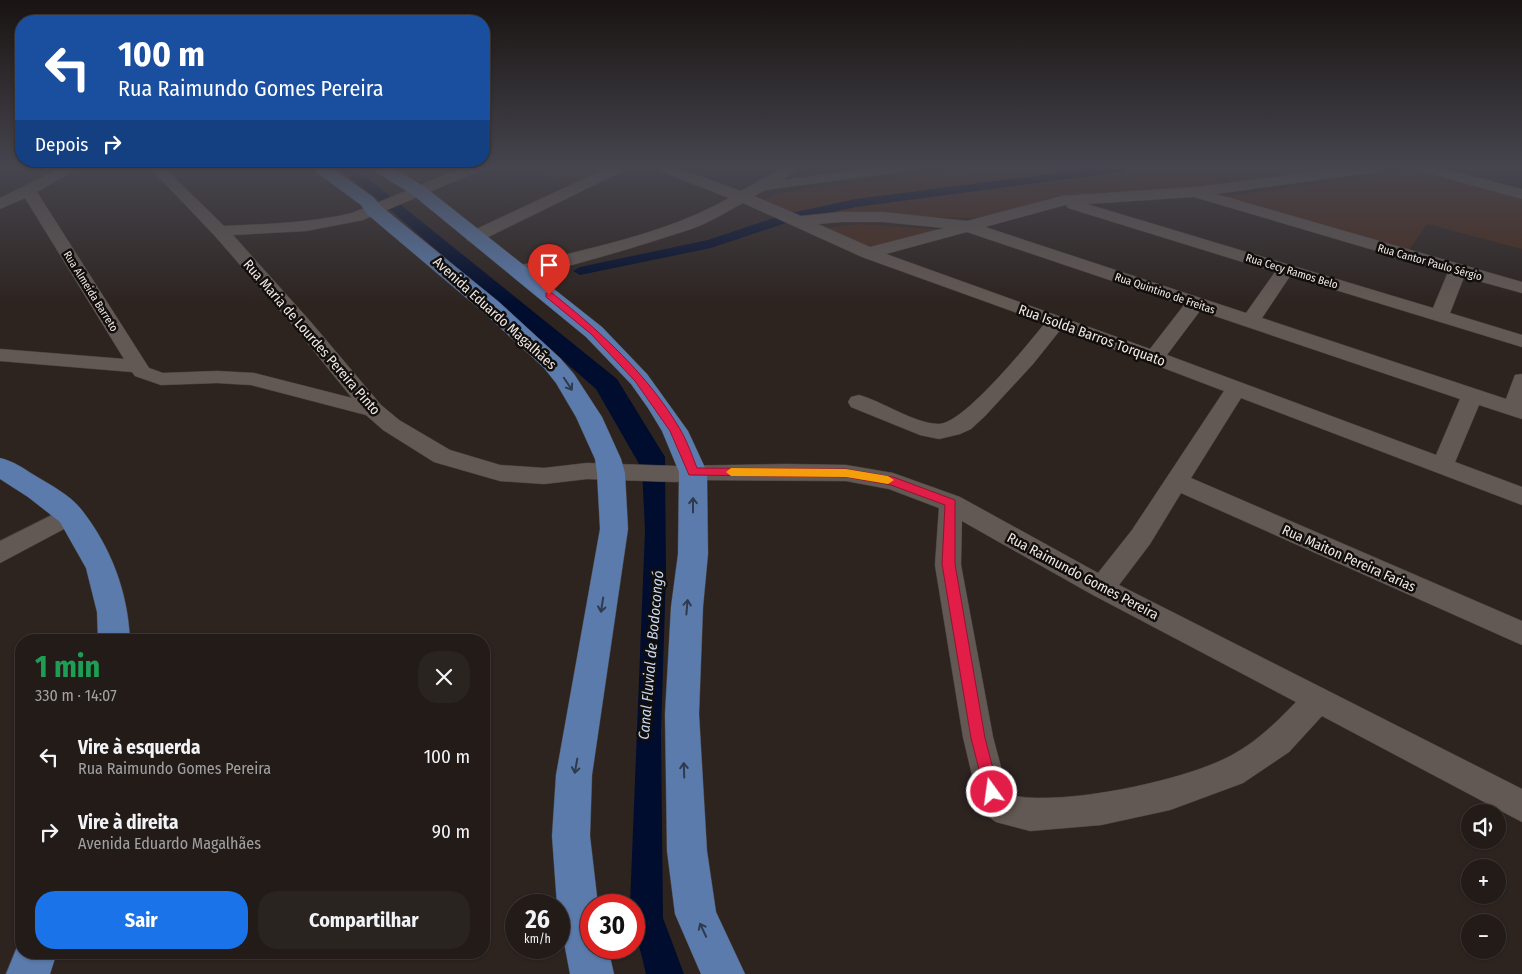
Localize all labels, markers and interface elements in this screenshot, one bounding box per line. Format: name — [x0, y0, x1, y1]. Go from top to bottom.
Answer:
text: 100 m — [118, 33, 205, 75]
icon: left — [35, 35, 100, 100]
text: Rua Raimundo Gomes Pereira — [118, 75, 384, 102]
icon: right — [98, 130, 126, 158]
text: Depois — [35, 133, 88, 156]
street label: Rua Cantor Paulo Sérgio — [1376, 241, 1484, 284]
pin — [528, 244, 570, 295]
street label: Rua Almeida Barreto — [61, 249, 121, 334]
icon: arrive — [535, 251, 563, 279]
street label: Rua Cecy Ramos Belo — [1244, 251, 1340, 292]
street label: Avenida Eduardo Magalhães — [429, 253, 560, 373]
street label: Rua Maria de Lourdes Pereira Pinto — [240, 256, 384, 418]
street label: Rua Quintino de Freitas — [1113, 270, 1217, 317]
street label: Rua Isolda Barros Torquato — [1016, 301, 1168, 370]
one-way arrow — [563, 376, 573, 390]
one-way arrow — [688, 497, 698, 514]
street label: Rua Maiton Pereira Farias — [1279, 521, 1418, 596]
street label: Rua Raimundo Gomes Pereira — [1004, 529, 1161, 624]
water label: Canal Fluvial de Bodocongó — [635, 570, 667, 740]
one-way arrow — [597, 597, 607, 613]
one-way arrow — [682, 600, 692, 616]
text: 1 min — [35, 649, 100, 685]
button: close — [418, 651, 470, 703]
text: 330 m · 14:07 — [35, 686, 117, 705]
text: Vire à esquerda — [78, 736, 200, 759]
icon: left — [35, 743, 63, 771]
text: 100 m — [424, 745, 470, 768]
one-way arrow — [570, 757, 580, 773]
text: Rua Raimundo Gomes Pereira — [78, 759, 271, 778]
one-way arrow — [679, 762, 688, 778]
position arrow — [965, 765, 1017, 817]
map controls — [1461, 804, 1506, 959]
button: sound — [1461, 804, 1506, 849]
text: Vire à direita — [78, 811, 179, 834]
icon: right — [35, 818, 63, 846]
text: 90 m — [432, 820, 470, 843]
text: Avenida Eduardo Magalhães — [78, 834, 261, 853]
button: + — [1461, 859, 1506, 904]
button: Sair — [35, 891, 248, 949]
button: Compartilhar — [258, 891, 470, 949]
speed limit sign: 30 — [580, 894, 645, 959]
text: 26 — [525, 905, 550, 935]
button: − — [1461, 914, 1506, 959]
one-way arrow — [698, 923, 707, 938]
text: km/h — [524, 932, 551, 946]

